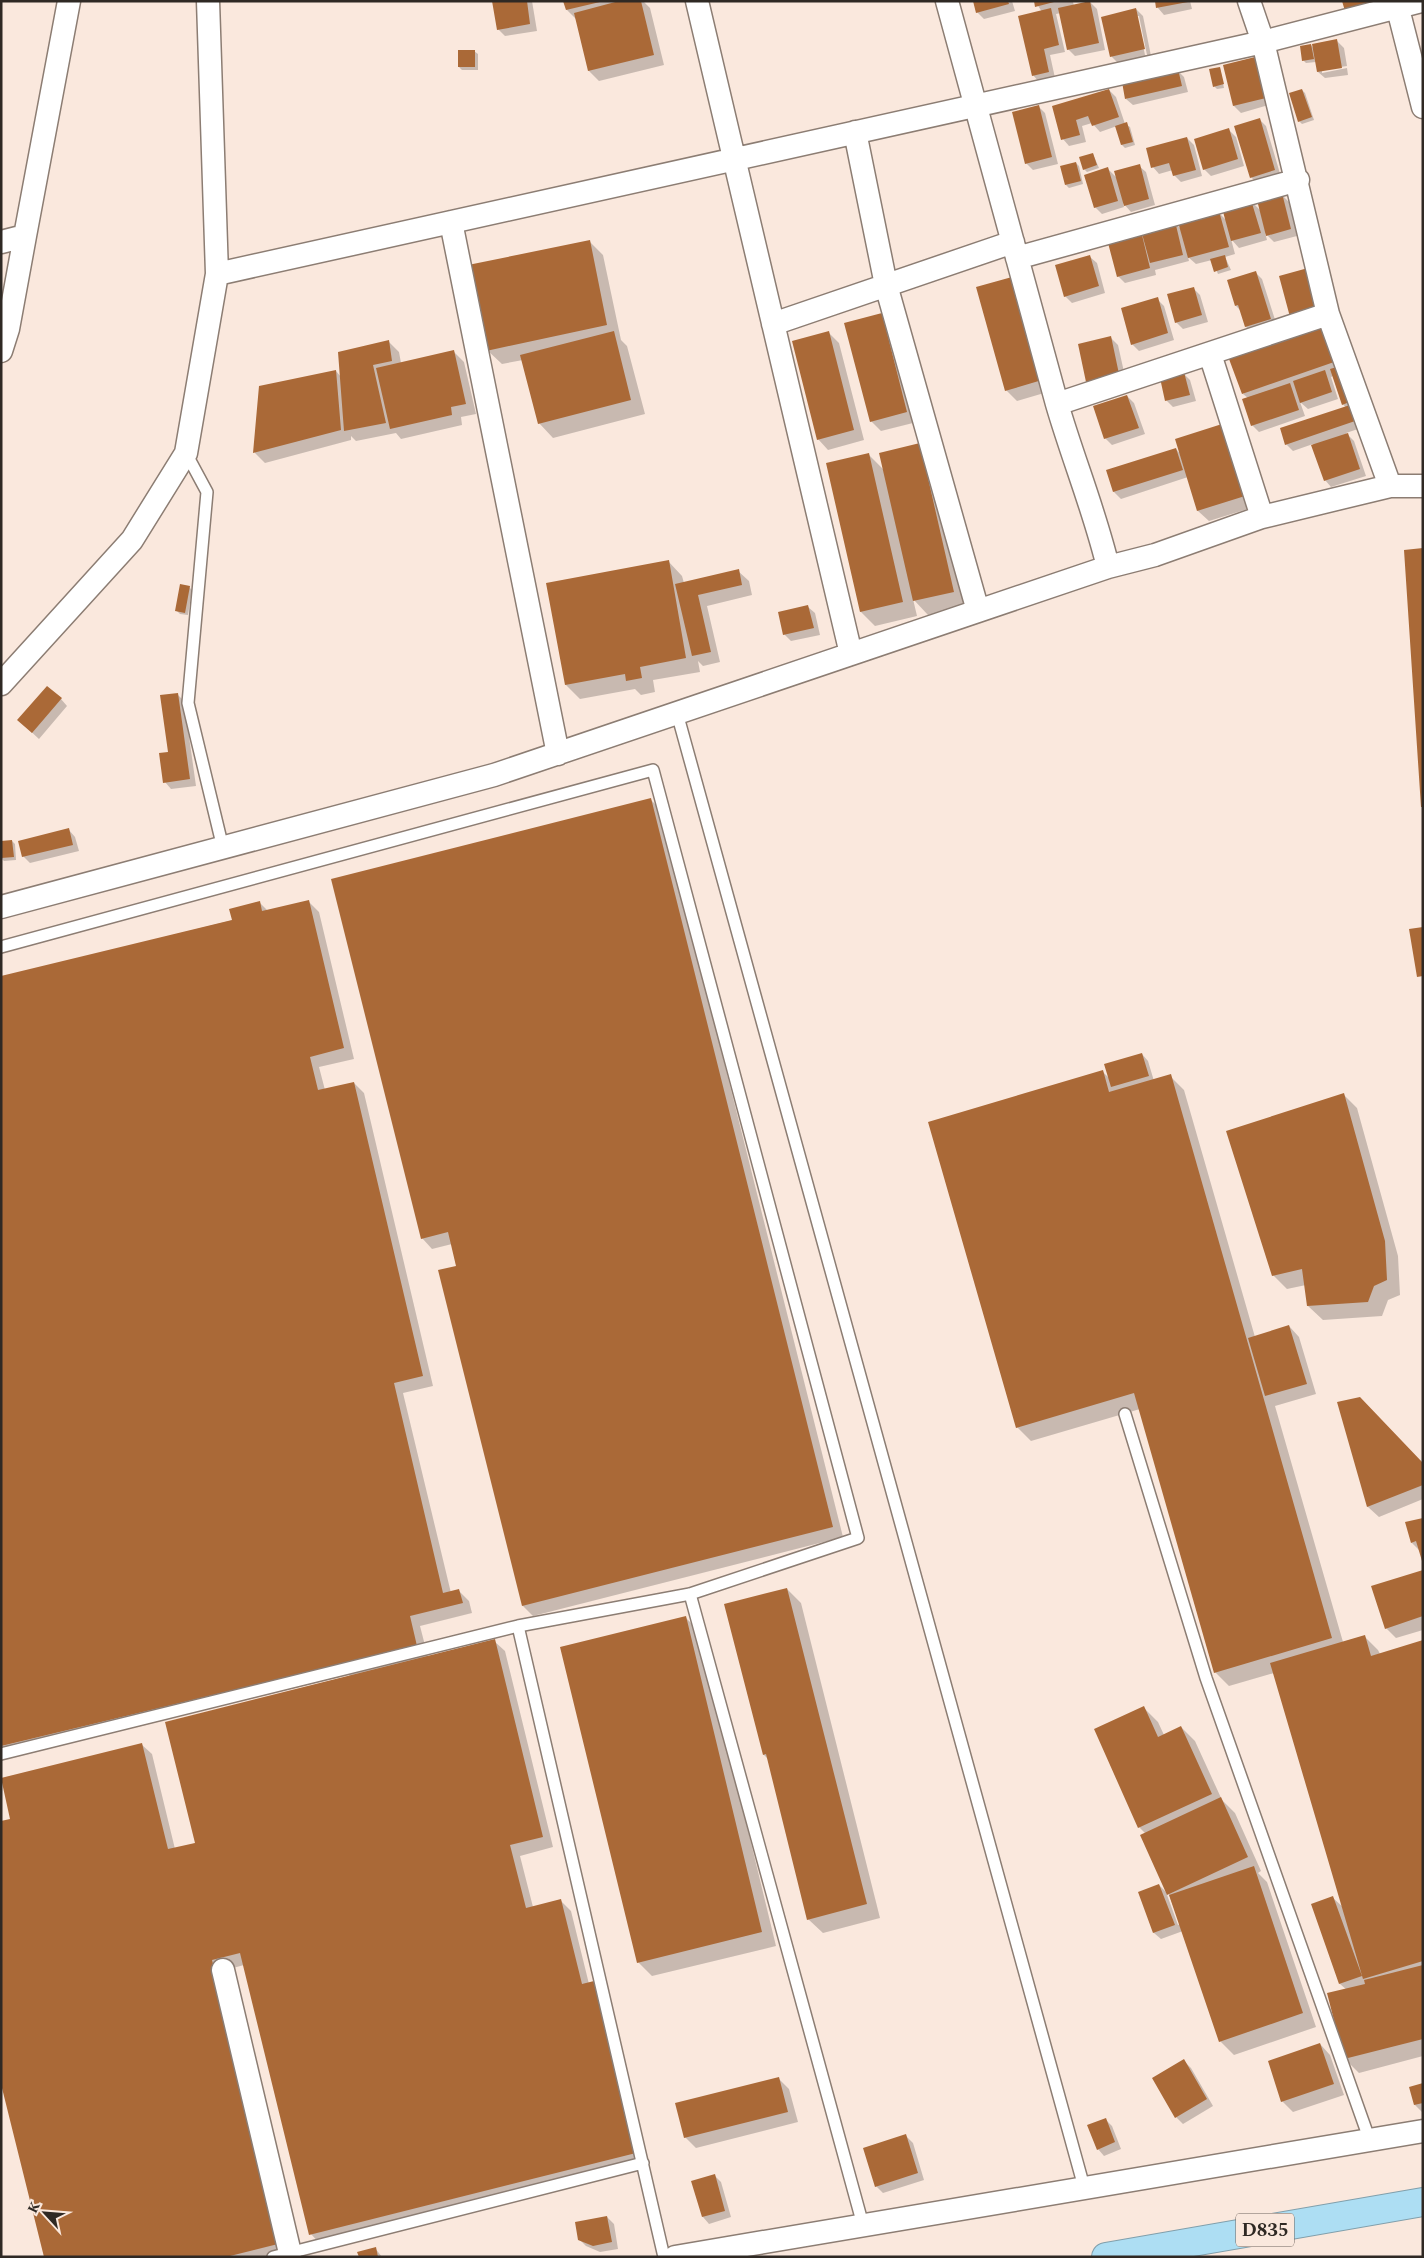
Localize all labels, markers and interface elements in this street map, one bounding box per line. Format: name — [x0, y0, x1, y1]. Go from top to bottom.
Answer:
north arrow — [20, 2188, 70, 2238]
text: K — [22, 2198, 46, 2217]
road number: D835 — [1236, 2214, 1294, 2246]

